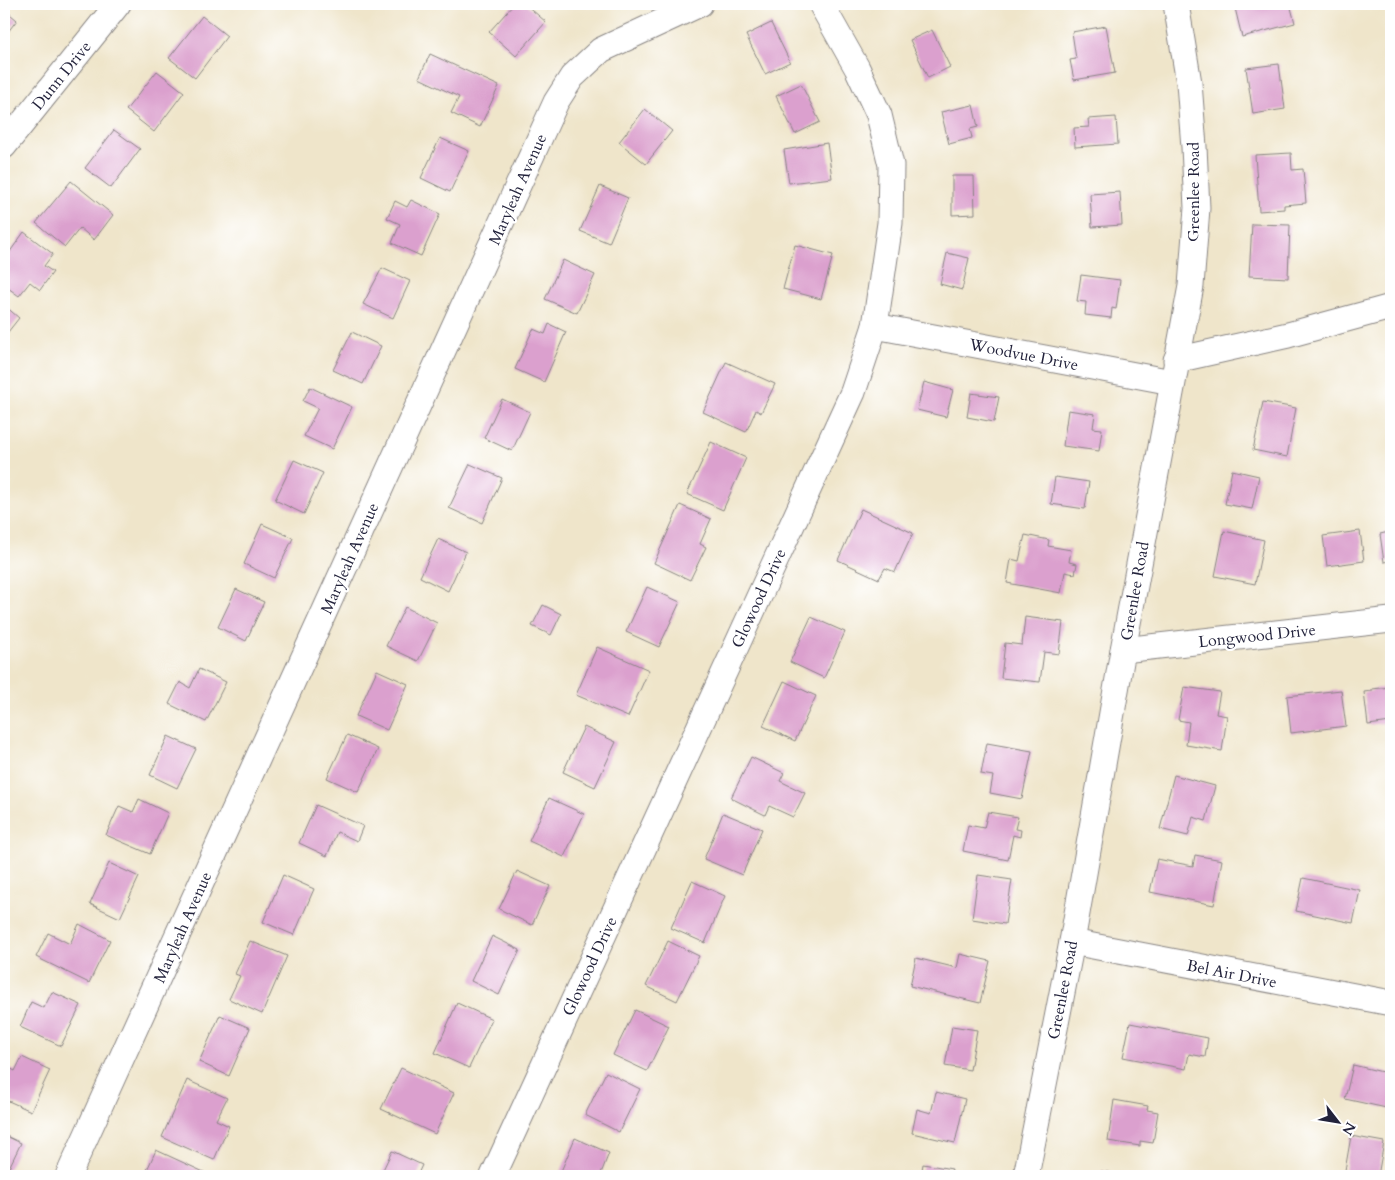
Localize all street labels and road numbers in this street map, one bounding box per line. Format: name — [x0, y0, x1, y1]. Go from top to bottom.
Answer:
street label: Dunn Drive — [27, 36, 96, 115]
street label: Maryleah Avenue — [484, 130, 552, 248]
street label: Greenlee Road — [1183, 141, 1205, 242]
street label: Woodvue Drive — [966, 333, 1080, 376]
street label: Maryleah Avenue — [316, 499, 384, 617]
street label: Greenlee Road — [1115, 539, 1155, 642]
street label: Glowood Drive — [726, 545, 791, 652]
street label: Longwood Drive — [1197, 619, 1317, 653]
street label: Maryleah Avenue — [149, 868, 217, 986]
street label: Glowood Drive — [557, 913, 622, 1020]
street label: Greenlee Road — [1043, 938, 1083, 1041]
street label: Bel Air Drive — [1185, 954, 1279, 993]

